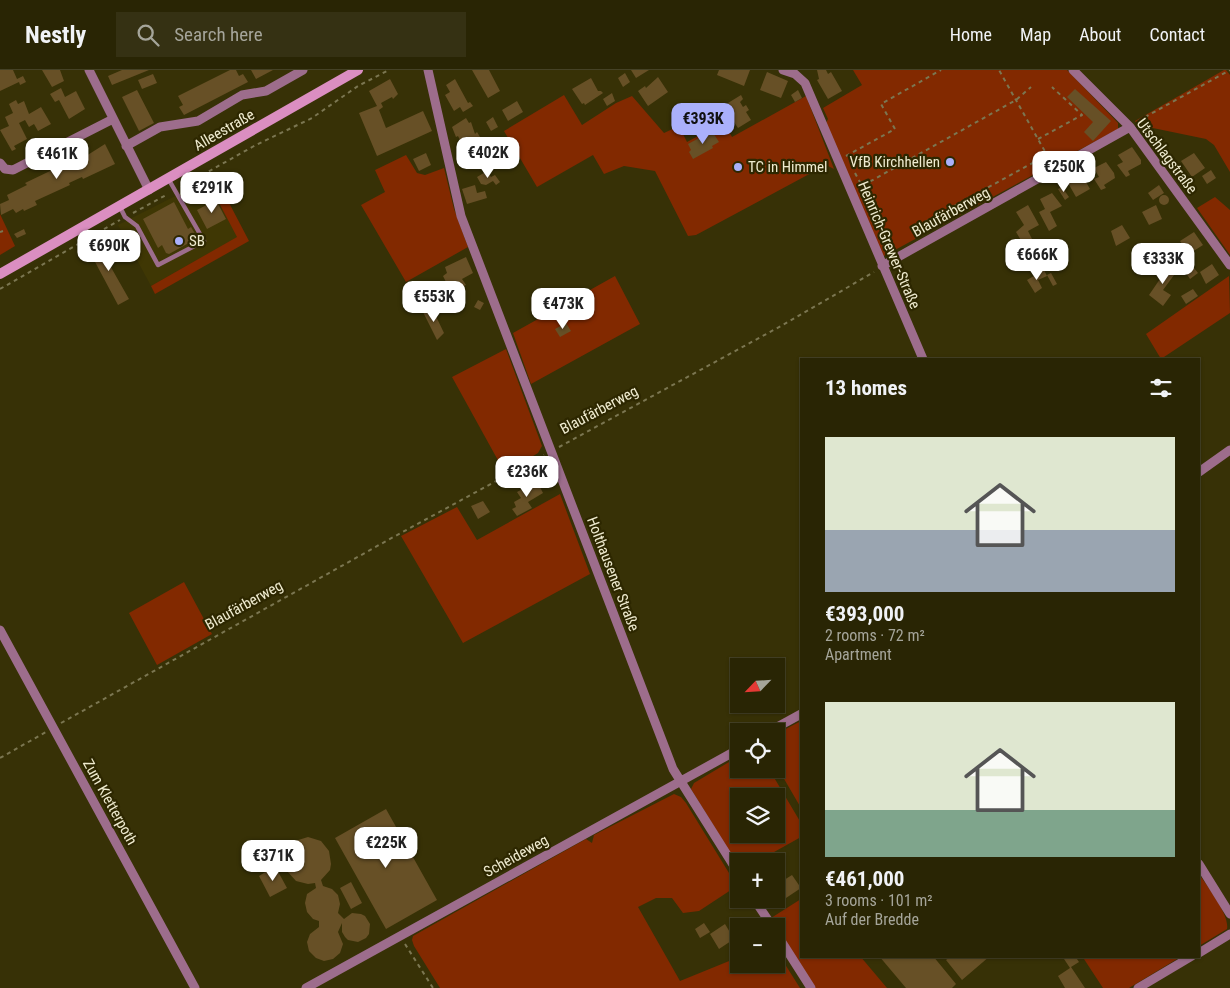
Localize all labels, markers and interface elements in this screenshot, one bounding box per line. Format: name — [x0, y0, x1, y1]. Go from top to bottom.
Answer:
search box — [116, 12, 466, 57]
text: Nestly — [25, 21, 86, 49]
icon: search — [134, 21, 162, 49]
text: Search here — [174, 23, 263, 46]
text: Home — [950, 24, 992, 45]
text: Map — [1020, 24, 1051, 45]
text: About — [1079, 24, 1121, 45]
text: Contact — [1149, 24, 1205, 45]
pin: €393K — [668, 102, 738, 145]
street label: Alleestraße — [190, 105, 258, 155]
text: €393K — [682, 109, 724, 128]
street label: Utschlagstraße — [1133, 115, 1201, 197]
pin: €402K — [453, 136, 523, 179]
pin: €461K — [22, 138, 92, 180]
text: €402K — [467, 143, 509, 162]
text: €461K — [36, 144, 78, 163]
pin: €250K — [1029, 150, 1099, 193]
place label: VfB Kirchhellen — [850, 153, 940, 171]
marker: VfB Kirchhellen — [944, 156, 956, 168]
text: €250K — [1043, 157, 1085, 176]
place label: TC in Himmel — [748, 158, 828, 176]
marker: TC in Himmel — [732, 161, 744, 173]
pin: €291K — [177, 172, 247, 214]
text: €291K — [191, 178, 233, 197]
street label: Heinrich-Grewer-Straße — [854, 178, 924, 312]
street label: Blaufärberweg — [909, 183, 993, 241]
pin: €690K — [74, 230, 144, 272]
place label: SB — [189, 232, 205, 250]
marker: SB — [173, 235, 185, 247]
text: €690K — [88, 236, 130, 255]
pin: €666K — [1002, 238, 1072, 281]
pin: €333K — [1128, 242, 1198, 285]
text: €666K — [1016, 245, 1058, 264]
text: €333K — [1142, 249, 1184, 268]
pin: €553K — [399, 280, 469, 323]
text: €553K — [413, 287, 455, 306]
pin: €473K — [528, 288, 598, 330]
text: €473K — [542, 294, 584, 313]
icon: filters — [1147, 374, 1175, 402]
text: 13 homes — [825, 376, 907, 400]
street label: Blaufärberweg — [557, 382, 641, 438]
pin: €236K — [492, 456, 562, 498]
text: €236K — [506, 462, 548, 481]
icon: home — [955, 470, 1045, 560]
street label: Holthausener Straße — [583, 514, 643, 634]
street label: Blaufärberweg — [202, 576, 286, 634]
text: €393,000 — [825, 602, 904, 626]
text: 2 rooms · 72 m² — [825, 626, 925, 645]
text: Apartment — [825, 645, 892, 664]
north arrow — [730, 658, 785, 712]
map controls — [730, 658, 785, 973]
button: locate — [730, 723, 785, 778]
icon: home — [955, 735, 1045, 825]
street label: Zum Kletterpoth — [79, 756, 141, 848]
button: layers — [730, 788, 785, 843]
pin: €225K — [351, 826, 421, 869]
street label: Scheideweg — [481, 831, 551, 881]
text: €225K — [365, 833, 407, 852]
pin: €371K — [238, 840, 308, 882]
text: €371K — [252, 846, 294, 865]
button: + — [730, 853, 785, 908]
text: €461,000 — [825, 867, 904, 891]
text: 3 rooms · 101 m² — [825, 891, 933, 910]
text: Auf der Bredde — [825, 910, 919, 929]
button: − — [730, 918, 785, 973]

